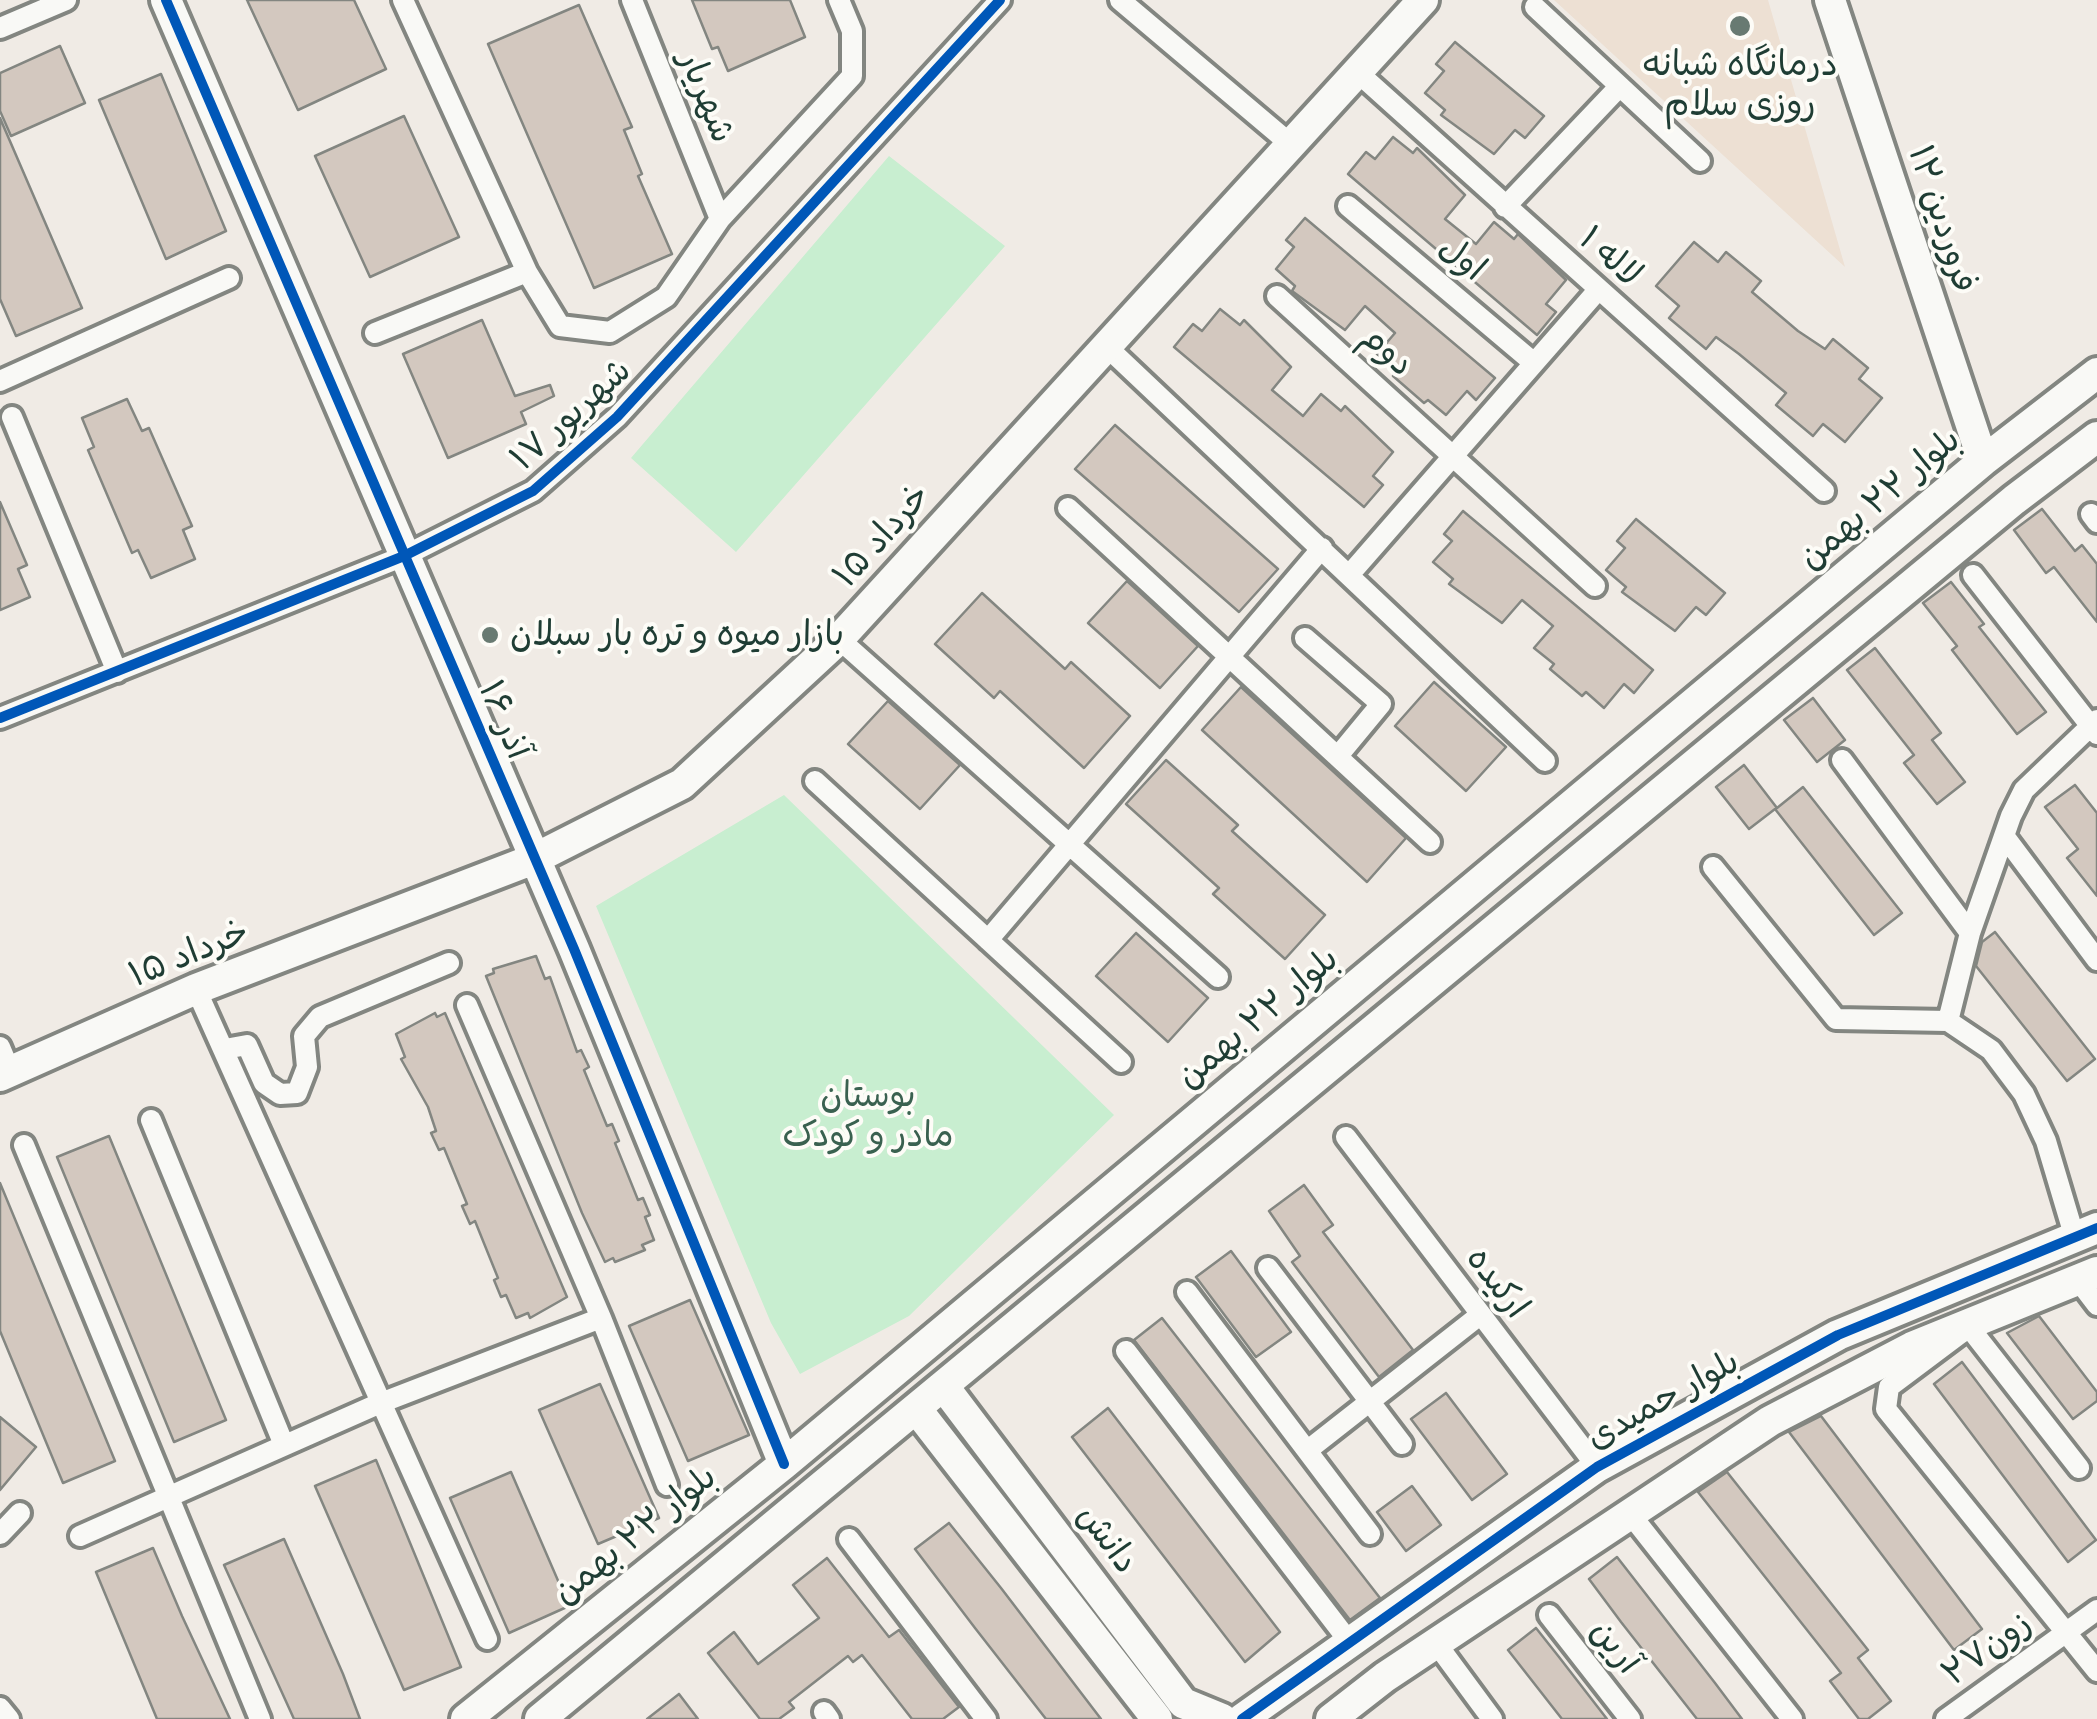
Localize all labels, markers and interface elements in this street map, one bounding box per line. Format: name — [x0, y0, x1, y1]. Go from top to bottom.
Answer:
marker: درمانگاه شبانه روزی سلام — [1727, 13, 1753, 39]
place label: درمانگاه شبانه روزی سلام — [1642, 44, 1838, 126]
street label: شهریار — [669, 45, 743, 149]
street label: ۱۲ فروردین — [1899, 140, 1985, 298]
street label: لاله ۱ — [1570, 218, 1650, 296]
street label: اول — [1430, 227, 1494, 291]
street label: دوم — [1352, 316, 1422, 386]
street label: ۱۷ شهریور — [502, 350, 640, 480]
street label: بلوار ۲۲ بهمن — [1790, 419, 1970, 579]
street label: ۱۵ خرداد — [824, 475, 940, 597]
place label: بازار میوه و تره بار سبلان — [510, 614, 844, 656]
marker: بازار میوه و تره بار سبلان — [479, 624, 501, 646]
street label: ۱۶ آذر — [469, 674, 539, 766]
street label: ۱۵ خرداد — [123, 911, 255, 997]
street label: بلوار ۲۲ بهمن — [1168, 938, 1348, 1098]
park label: بوستان مادر و کودک — [782, 1075, 954, 1157]
street label: ارکیده — [1457, 1239, 1537, 1327]
street label: بلوار حمیدی — [1579, 1341, 1747, 1459]
street label: بلوار ۲۲ بهمن — [545, 1456, 725, 1614]
street label: دانش — [1067, 1496, 1147, 1582]
street label: زون۲۷ — [1934, 1603, 2040, 1695]
street label: آرین — [1581, 1611, 1649, 1683]

